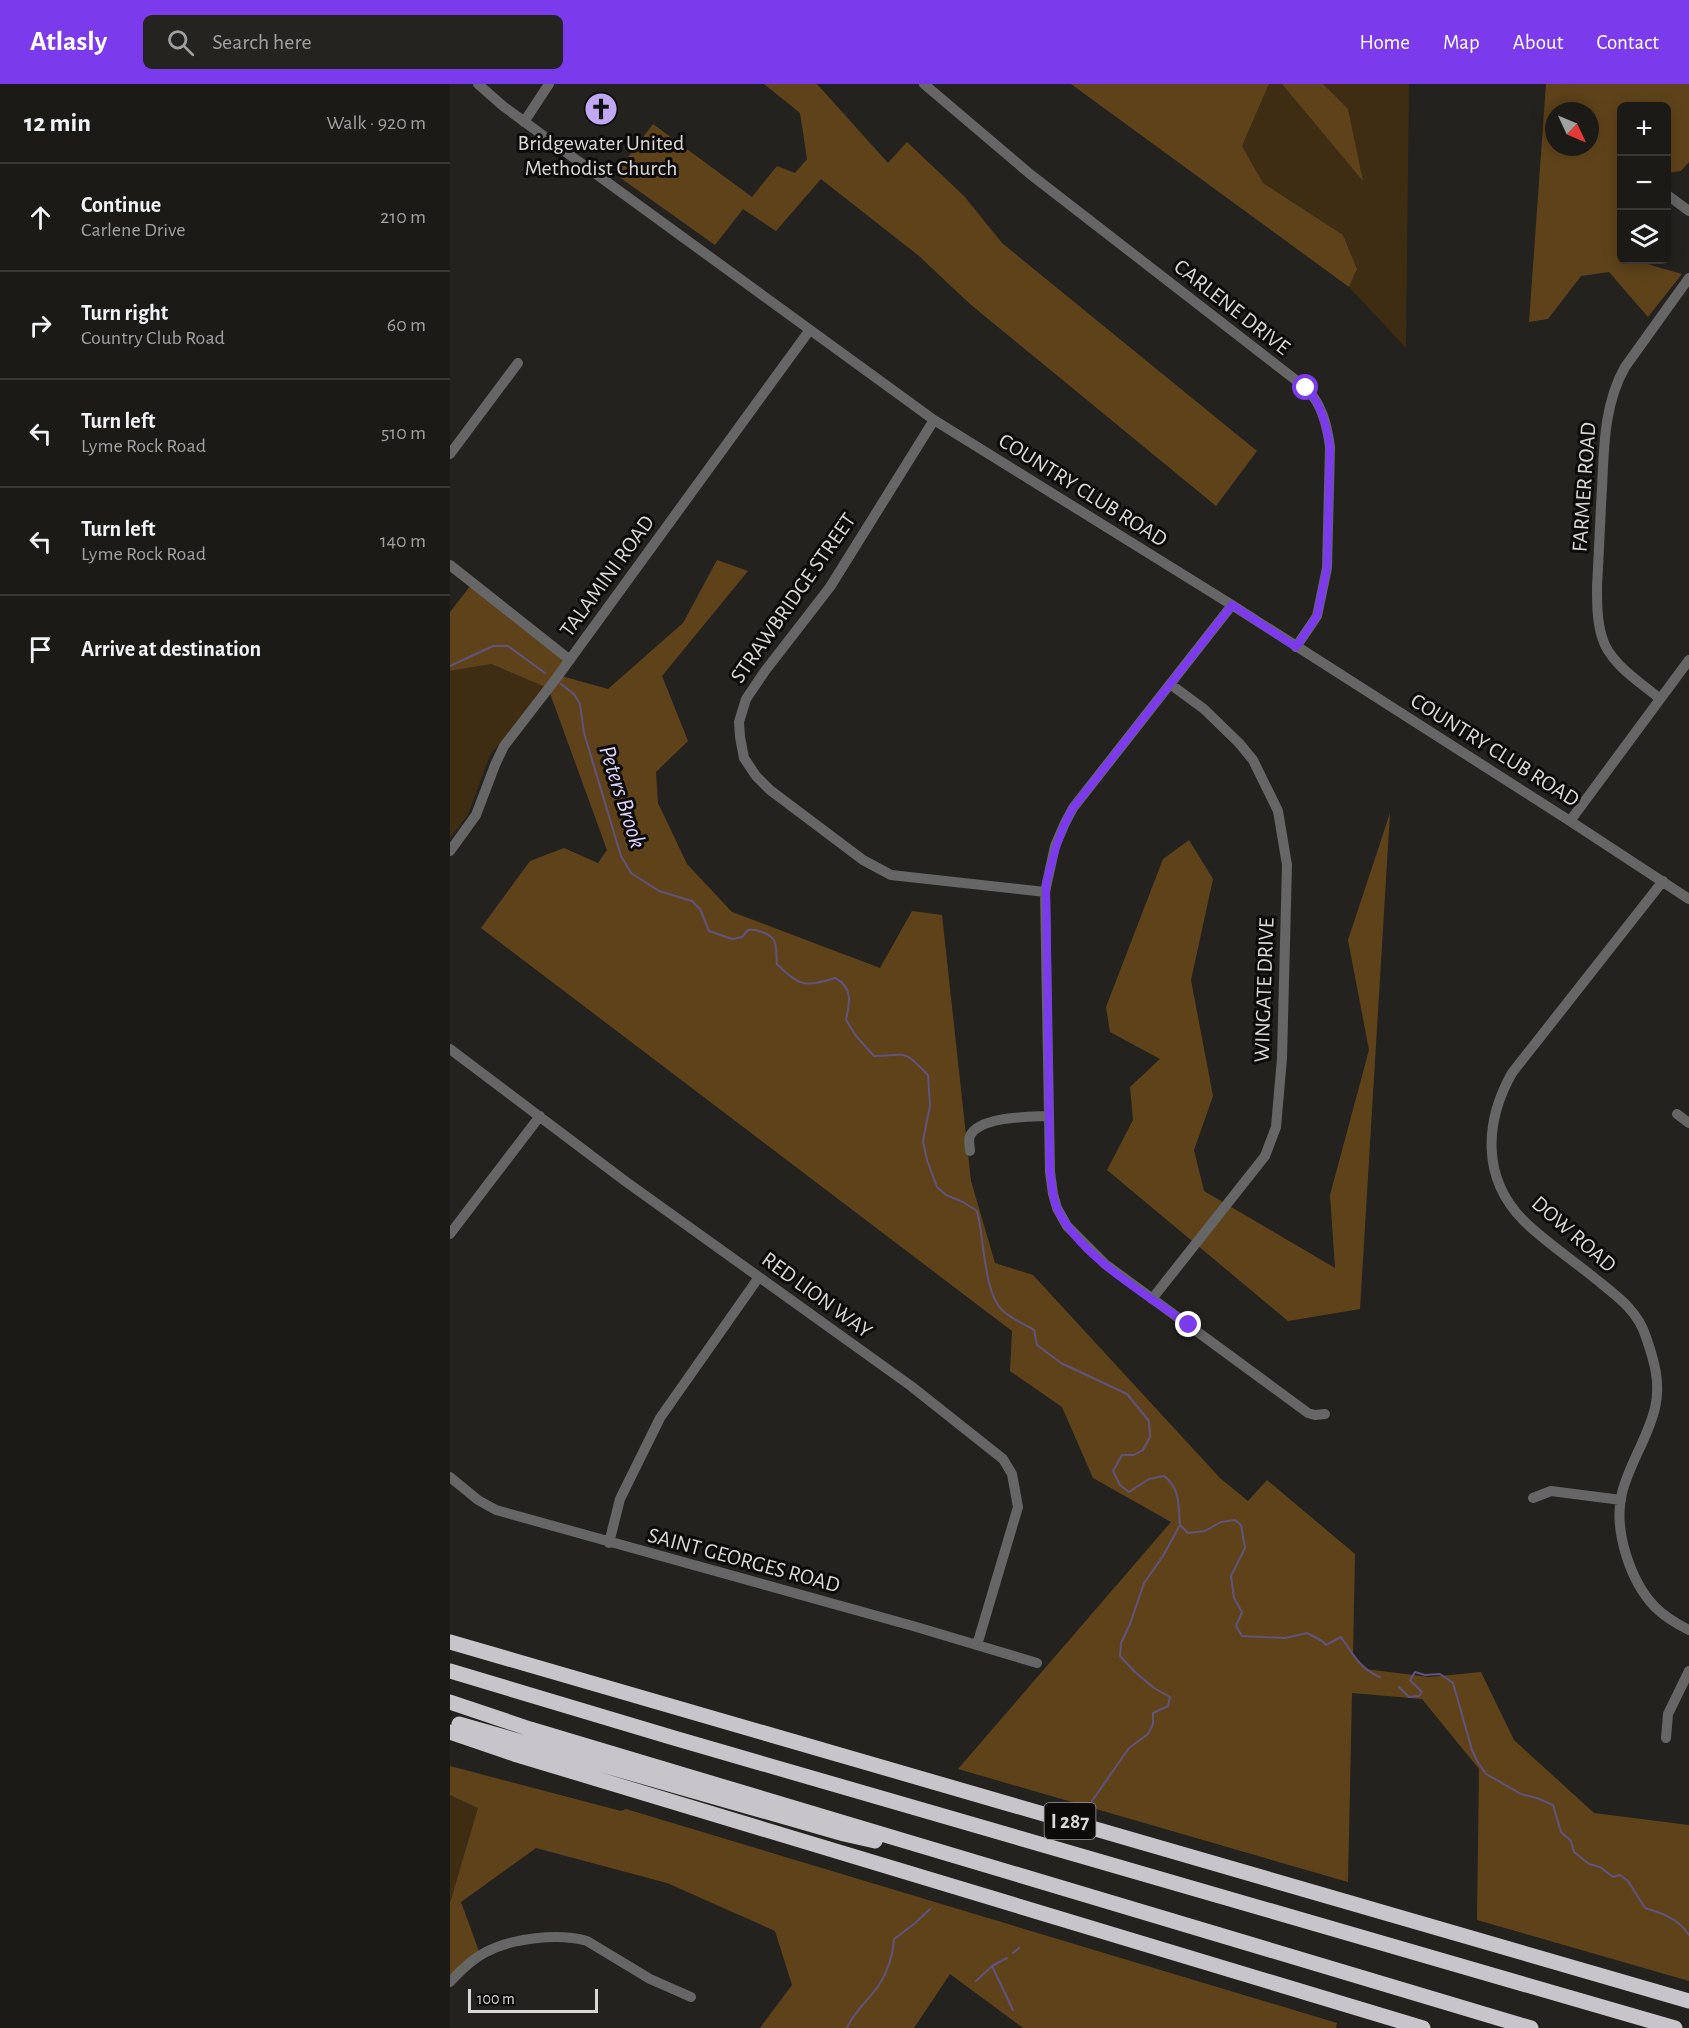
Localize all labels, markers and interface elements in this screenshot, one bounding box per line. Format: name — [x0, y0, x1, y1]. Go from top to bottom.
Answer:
search box — [143, 15, 563, 69]
icon: search — [164, 26, 197, 59]
text: Atlasly — [30, 28, 107, 56]
text: Search here — [212, 31, 312, 53]
text: Home — [1359, 32, 1410, 53]
text: Map — [1443, 32, 1480, 53]
text: About — [1513, 32, 1563, 53]
text: Contact — [1596, 32, 1659, 53]
church icon: Bridgewater United Methodist Church — [583, 91, 619, 127]
north arrow — [1545, 102, 1599, 156]
map controls — [1617, 102, 1671, 264]
button: + — [1617, 102, 1671, 156]
text: 12 min — [24, 110, 91, 136]
text: Walk · 920 m — [326, 113, 426, 133]
place label: Bridgewater United Methodist Church — [518, 132, 684, 179]
button: − — [1617, 156, 1671, 210]
text: Continue — [81, 194, 161, 216]
icon: ahead — [24, 201, 57, 234]
text: 210 m — [380, 207, 426, 227]
button: layers — [1617, 210, 1671, 264]
text: Carlene Drive — [81, 220, 186, 240]
street label: CARLENE DRIVE — [1170, 255, 1294, 359]
text: Turn right — [81, 302, 168, 324]
icon: right — [24, 309, 57, 342]
text: 60 m — [387, 315, 426, 335]
text: Country Club Road — [81, 328, 225, 348]
route start — [1292, 374, 1318, 400]
text: Turn left — [81, 410, 155, 432]
icon: left — [24, 417, 57, 450]
street label: FARMER ROAD — [1568, 421, 1600, 553]
text: 510 m — [381, 423, 426, 443]
street label: COUNTRY CLUB ROAD — [995, 429, 1171, 551]
text: Lyme Rock Road — [81, 436, 206, 456]
street label: STRAWBRIDGE STREET — [726, 509, 860, 687]
street label: TALAMINI ROAD — [556, 511, 658, 641]
text: Turn left — [81, 518, 155, 540]
icon: left — [24, 525, 57, 558]
text: 140 m — [380, 531, 426, 551]
text: Lyme Rock Road — [81, 544, 206, 564]
icon: arrive — [24, 633, 57, 666]
text: Arrive at destination — [81, 638, 261, 660]
street label: COUNTRY CLUB ROAD — [1407, 689, 1583, 811]
water label: Peters Brook — [594, 743, 650, 851]
street label: WINGATE DRIVE — [1250, 917, 1278, 1063]
street label: DOW ROAD — [1528, 1192, 1620, 1276]
street label: RED LION WAY — [758, 1248, 877, 1342]
route end — [1175, 1311, 1201, 1337]
street label: SAINT GEORGES ROAD — [646, 1524, 842, 1596]
road number: I 287 — [1044, 1803, 1096, 1839]
scale bar — [468, 1986, 598, 2014]
text: 100 m — [477, 1991, 515, 2007]

